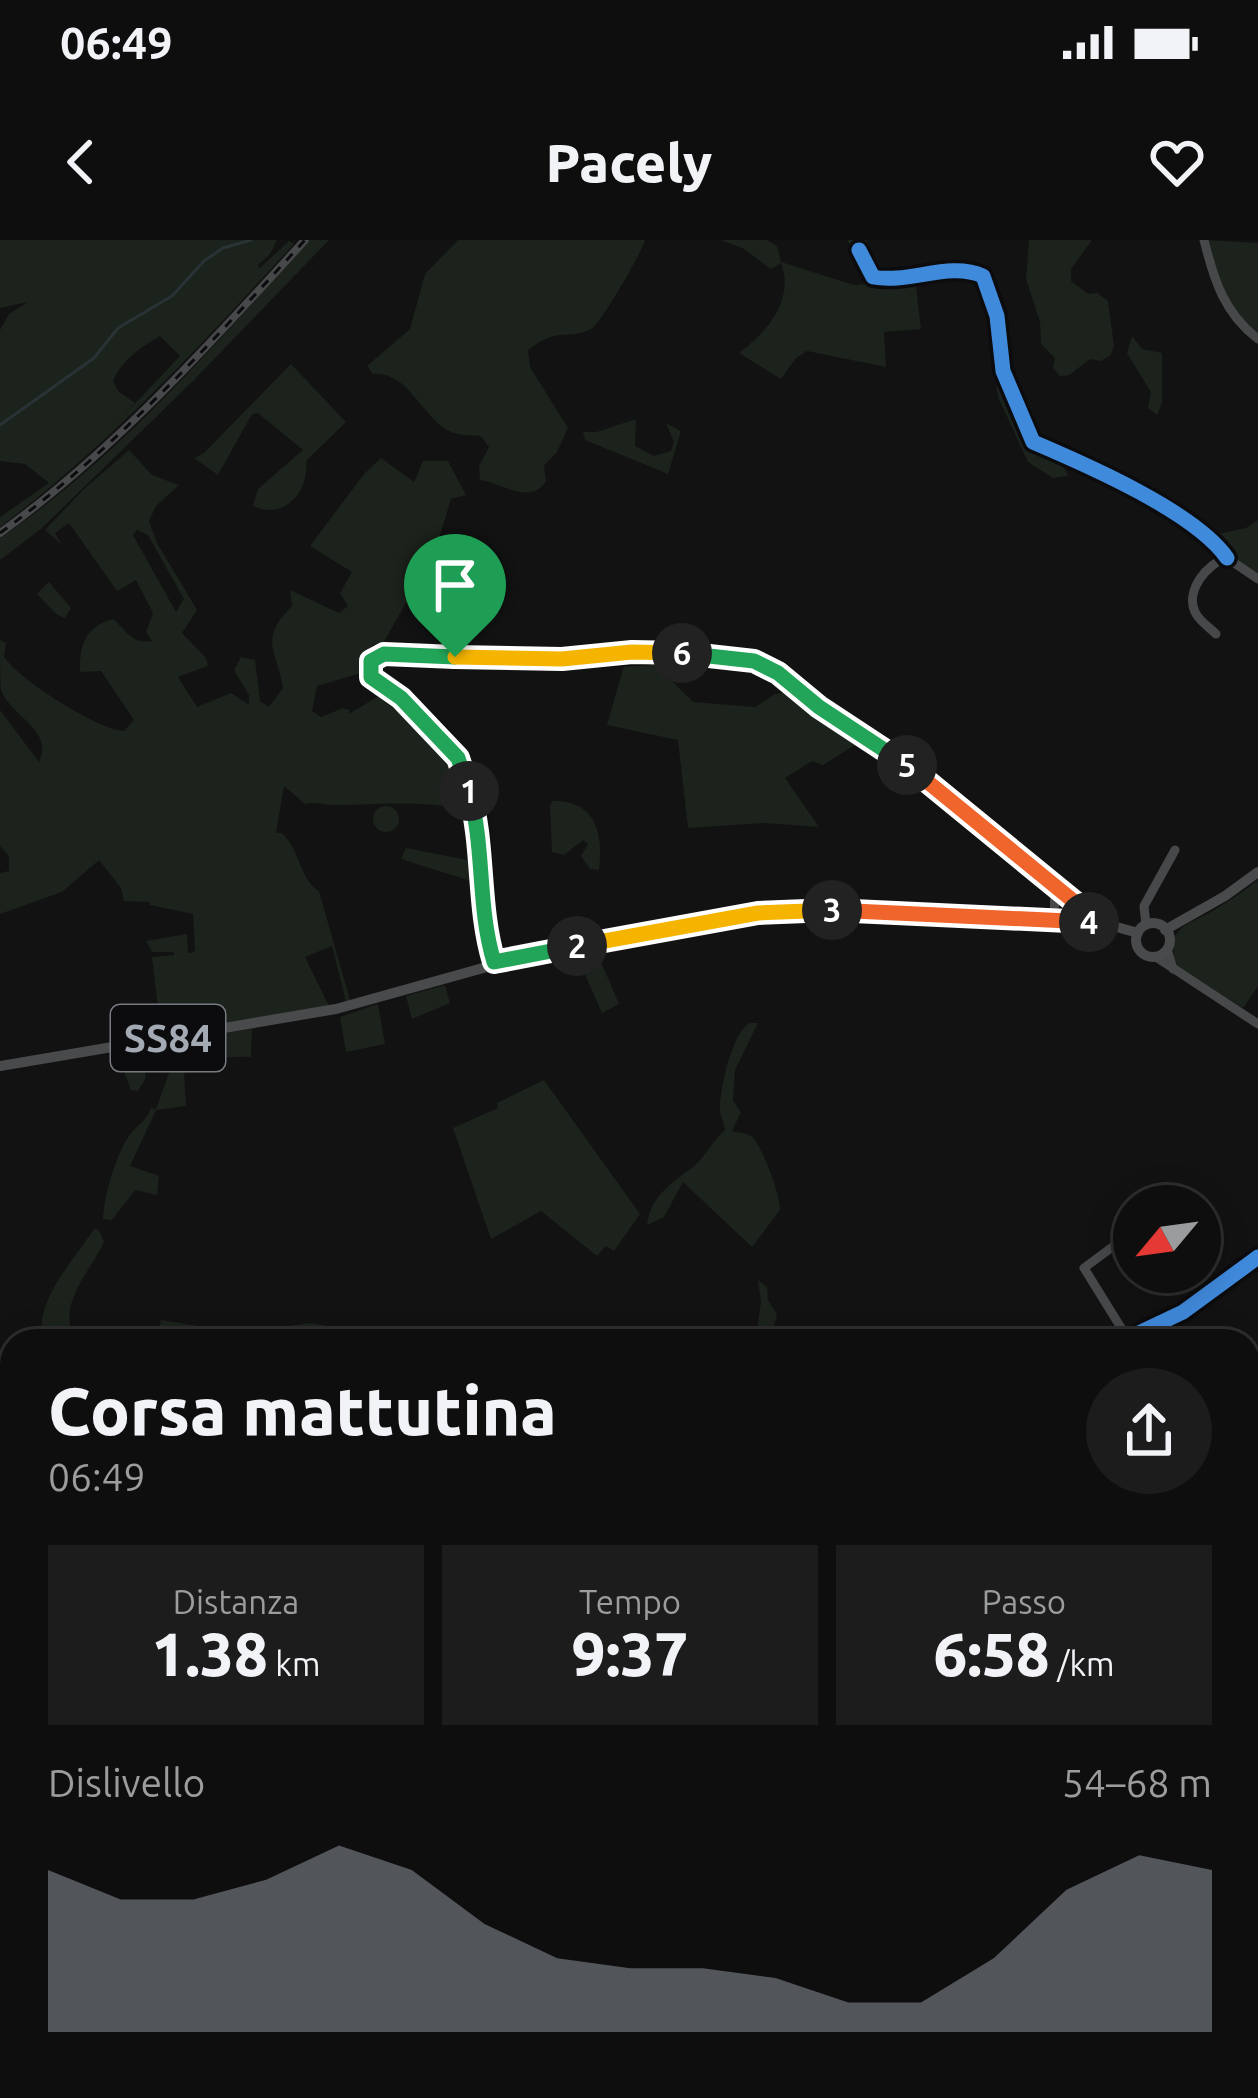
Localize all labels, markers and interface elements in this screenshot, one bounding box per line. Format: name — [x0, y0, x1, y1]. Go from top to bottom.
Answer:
text: 06:49 — [60, 17, 173, 68]
icon: back — [48, 129, 114, 195]
icon: heart — [1144, 129, 1210, 195]
text: Pacely — [546, 132, 712, 192]
pin — [404, 534, 506, 657]
icon: arrive — [422, 552, 488, 618]
pin: 6 — [652, 623, 712, 683]
text: 6 — [673, 634, 691, 671]
pin: 5 — [877, 735, 937, 795]
text: 5 — [898, 746, 916, 783]
pin: 1 — [439, 761, 499, 821]
text: 1 — [460, 772, 478, 809]
pin: 3 — [802, 880, 862, 940]
text: 3 — [823, 891, 841, 928]
pin: 4 — [1059, 892, 1119, 952]
text: 4 — [1080, 903, 1098, 940]
pin: 2 — [547, 916, 607, 976]
text: 2 — [568, 927, 586, 964]
road number: SS84 — [111, 1005, 225, 1071]
north arrow — [1113, 1185, 1221, 1293]
map controls — [1113, 1185, 1221, 1293]
button: share — [1086, 1368, 1212, 1494]
text: Corsa mattutina — [48, 1373, 557, 1447]
text: 06:49 — [48, 1455, 146, 1498]
text: Distanza — [173, 1583, 299, 1620]
text: Tempo — [579, 1583, 681, 1620]
text: Passo — [982, 1583, 1066, 1620]
text: 1.38 — [152, 1620, 268, 1687]
text: 9:37 — [572, 1620, 688, 1687]
text: 6:58 — [933, 1620, 1050, 1687]
text: km — [268, 1645, 320, 1682]
text: /km — [1050, 1645, 1115, 1682]
text: Dislivello — [48, 1761, 205, 1804]
text: 54–68 m — [1062, 1761, 1212, 1804]

